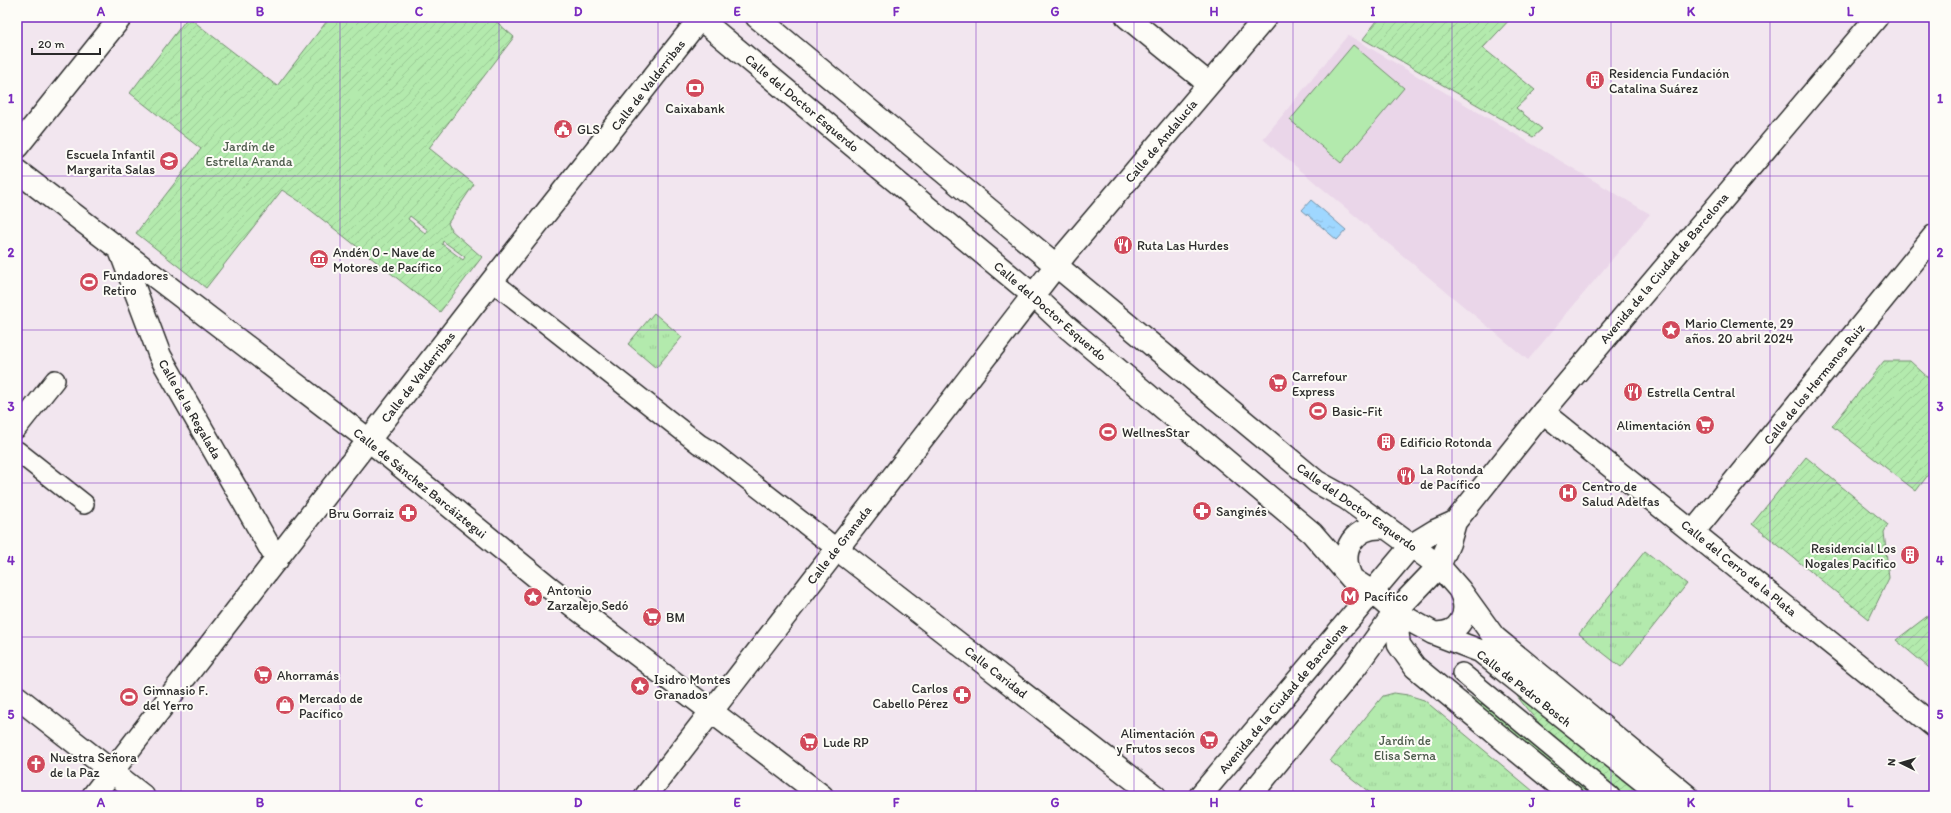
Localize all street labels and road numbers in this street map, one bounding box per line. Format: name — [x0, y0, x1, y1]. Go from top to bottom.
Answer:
street label: Calle de Valderribas — [608, 36, 688, 134]
street label: Calle del Doctor Esquerdo — [742, 51, 862, 155]
street label: Calle de Andalucía — [1122, 96, 1200, 186]
street label: Avenida de la Ciudad de Barcelona — [1596, 189, 1732, 346]
street label: Calle del Doctor Esquerdo — [991, 258, 1110, 364]
street label: Calle de los Hermanos Ruiz — [1760, 320, 1868, 448]
street label: Calle de Valderribas — [378, 328, 458, 426]
street label: Calle de la Regalada — [155, 356, 225, 462]
street label: Calle de Sánchez Barcáiztegui — [350, 425, 490, 541]
street label: Calle del Doctor Esquerdo — [1294, 460, 1421, 555]
street label: Calle de Granada — [804, 502, 875, 587]
street label: Calle del Cerro de la Plata — [1678, 517, 1800, 619]
street label: Avenida de la Ciudad de Barcelona — [1215, 619, 1351, 776]
street label: Calle Caridad — [962, 643, 1030, 701]
street label: Calle de Pedro Bosch — [1474, 646, 1575, 730]

